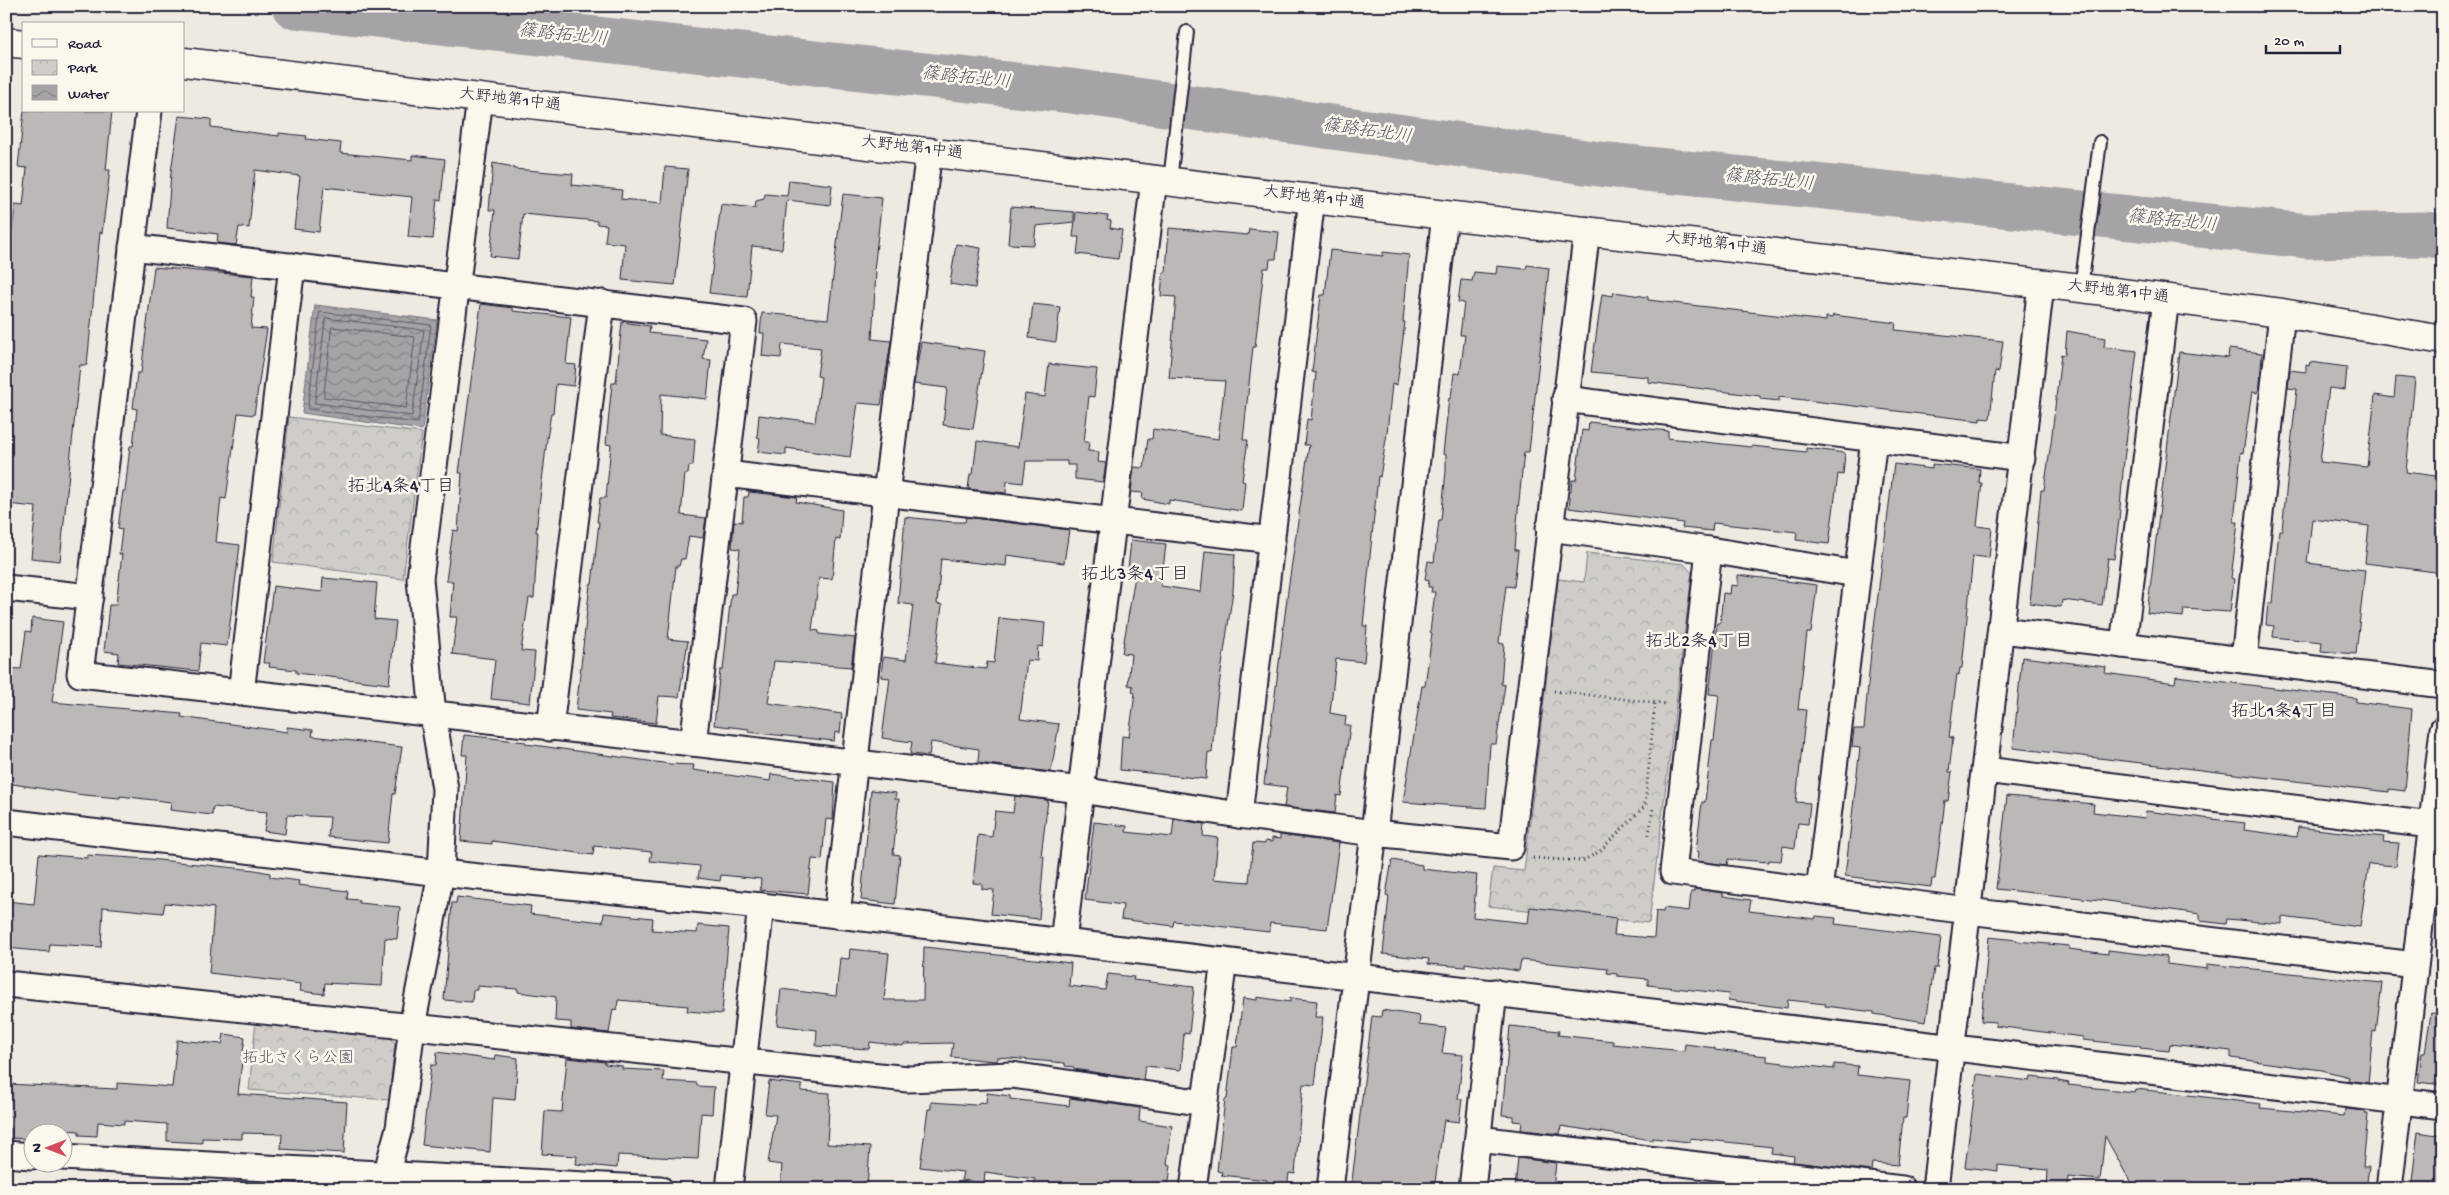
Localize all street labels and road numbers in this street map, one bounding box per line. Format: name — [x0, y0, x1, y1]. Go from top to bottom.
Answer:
street label: 大野地第1中通 — [458, 83, 562, 117]
street label: 大野地第1中通 — [860, 131, 964, 165]
street label: 大野地第1中通 — [1262, 181, 1366, 215]
street label: 大野地第1中通 — [1664, 227, 1768, 261]
street label: 大野地第1中通 — [2066, 275, 2170, 309]

